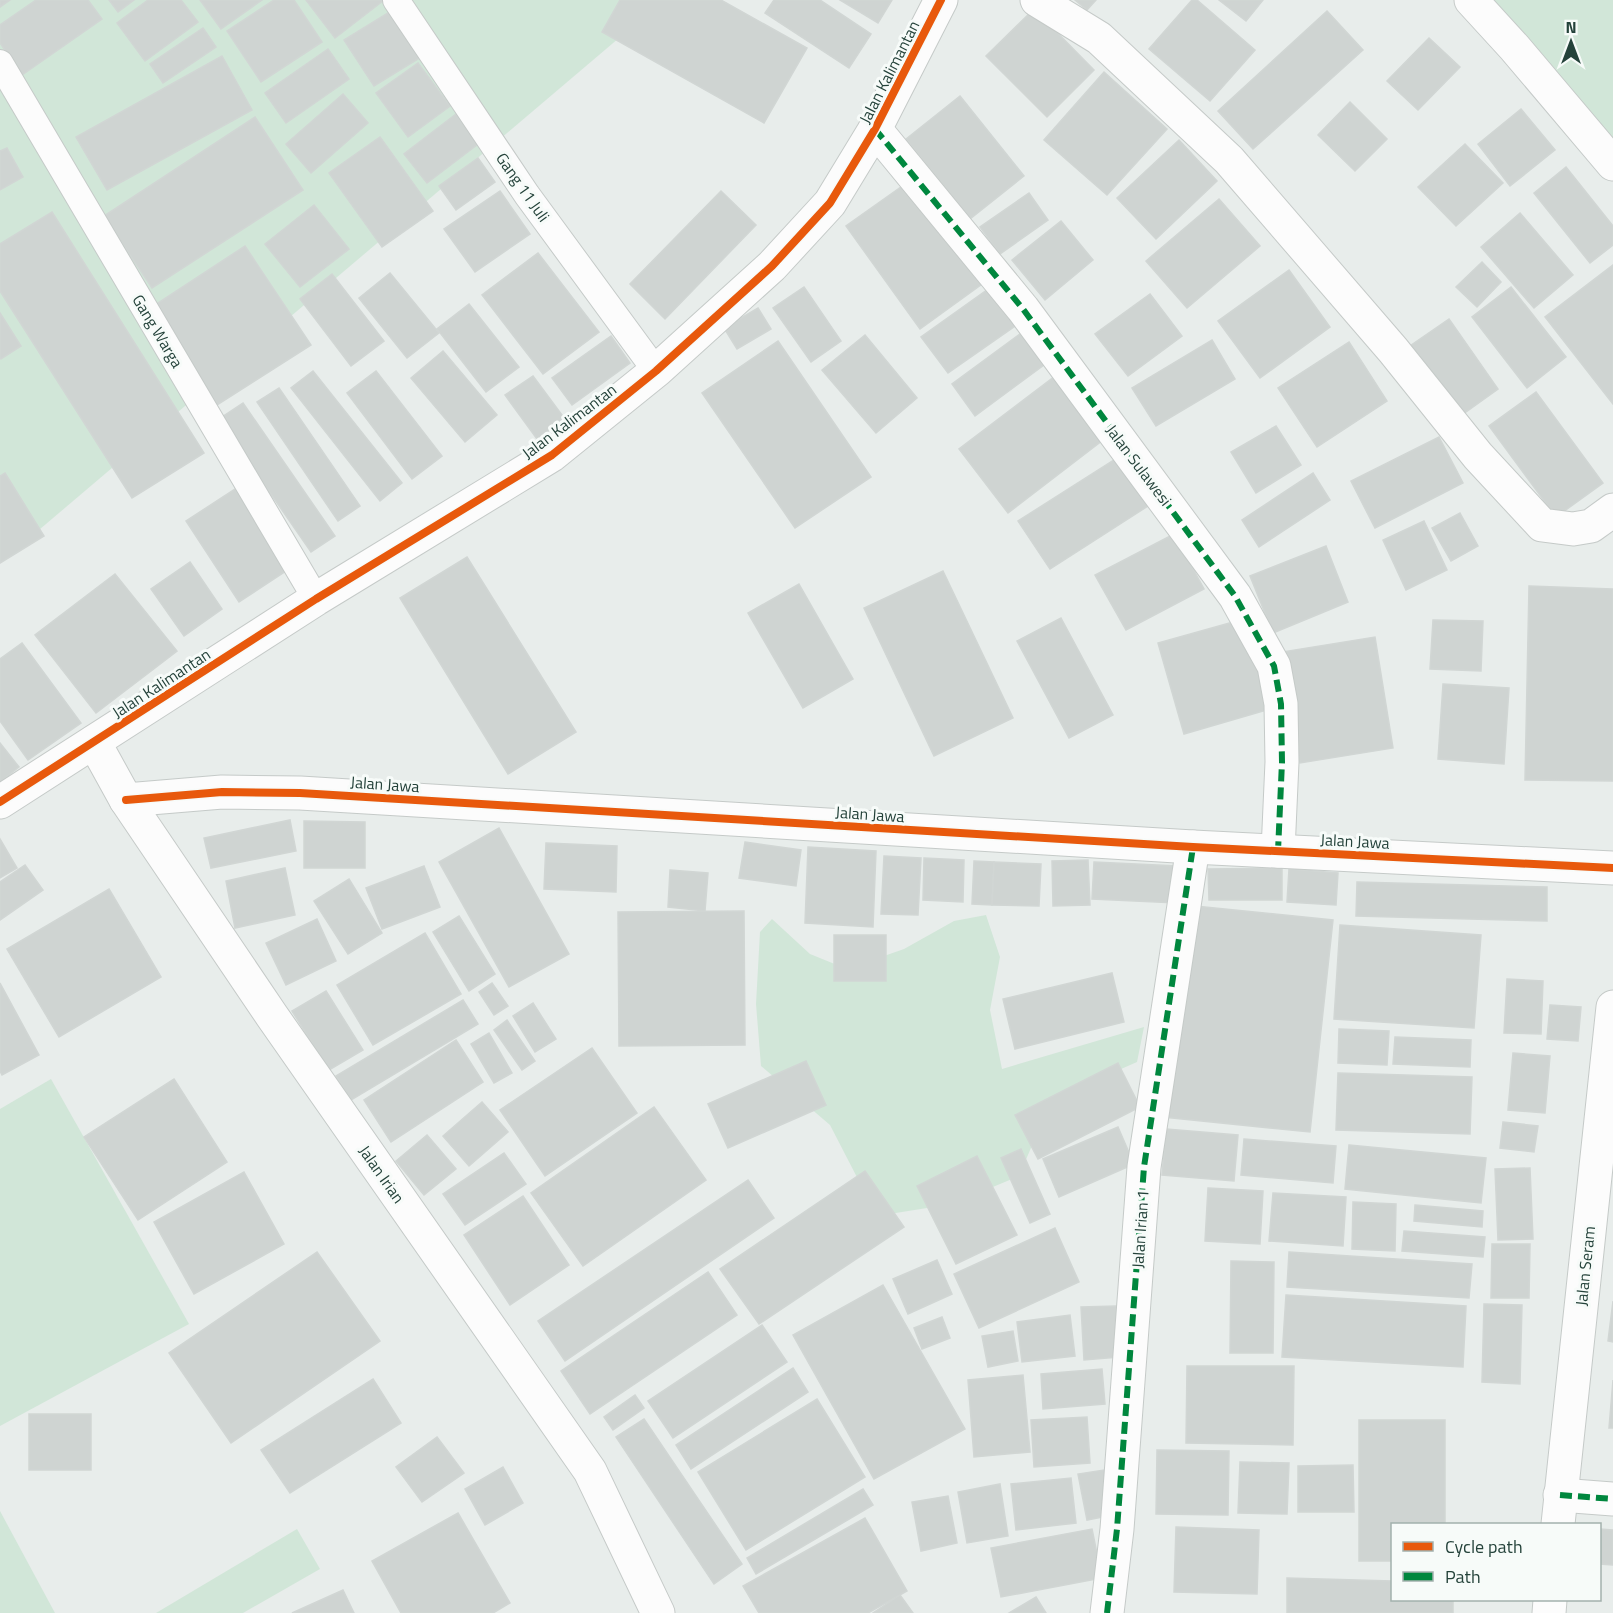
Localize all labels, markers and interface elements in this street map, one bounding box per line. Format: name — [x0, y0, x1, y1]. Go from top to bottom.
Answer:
north arrow — [1541, 12, 1601, 72]
text: N — [1565, 15, 1577, 39]
street label: Jalan Kalimantan — [853, 16, 925, 128]
street label: Gang 11 Juli — [490, 147, 556, 227]
street label: Gang Warga — [127, 290, 189, 372]
street label: Jalan Kalimantan — [517, 377, 621, 465]
street label: Jalan Sulawesi — [1100, 419, 1178, 511]
street label: Jalan Kalimantan — [107, 642, 215, 724]
street label: Jalan Jawa — [350, 770, 420, 798]
street label: Jalan Jawa — [835, 800, 905, 828]
street label: Jalan Jawa — [1320, 827, 1390, 855]
street label: Jalan Irian — [353, 1140, 411, 1208]
street label: Jalan Irian 1 — [1125, 1189, 1155, 1269]
street label: Jalan Seram — [1569, 1225, 1601, 1307]
legend — [1391, 1523, 1601, 1601]
text: Cycle path — [1445, 1533, 1523, 1560]
text: Path — [1445, 1563, 1481, 1590]

